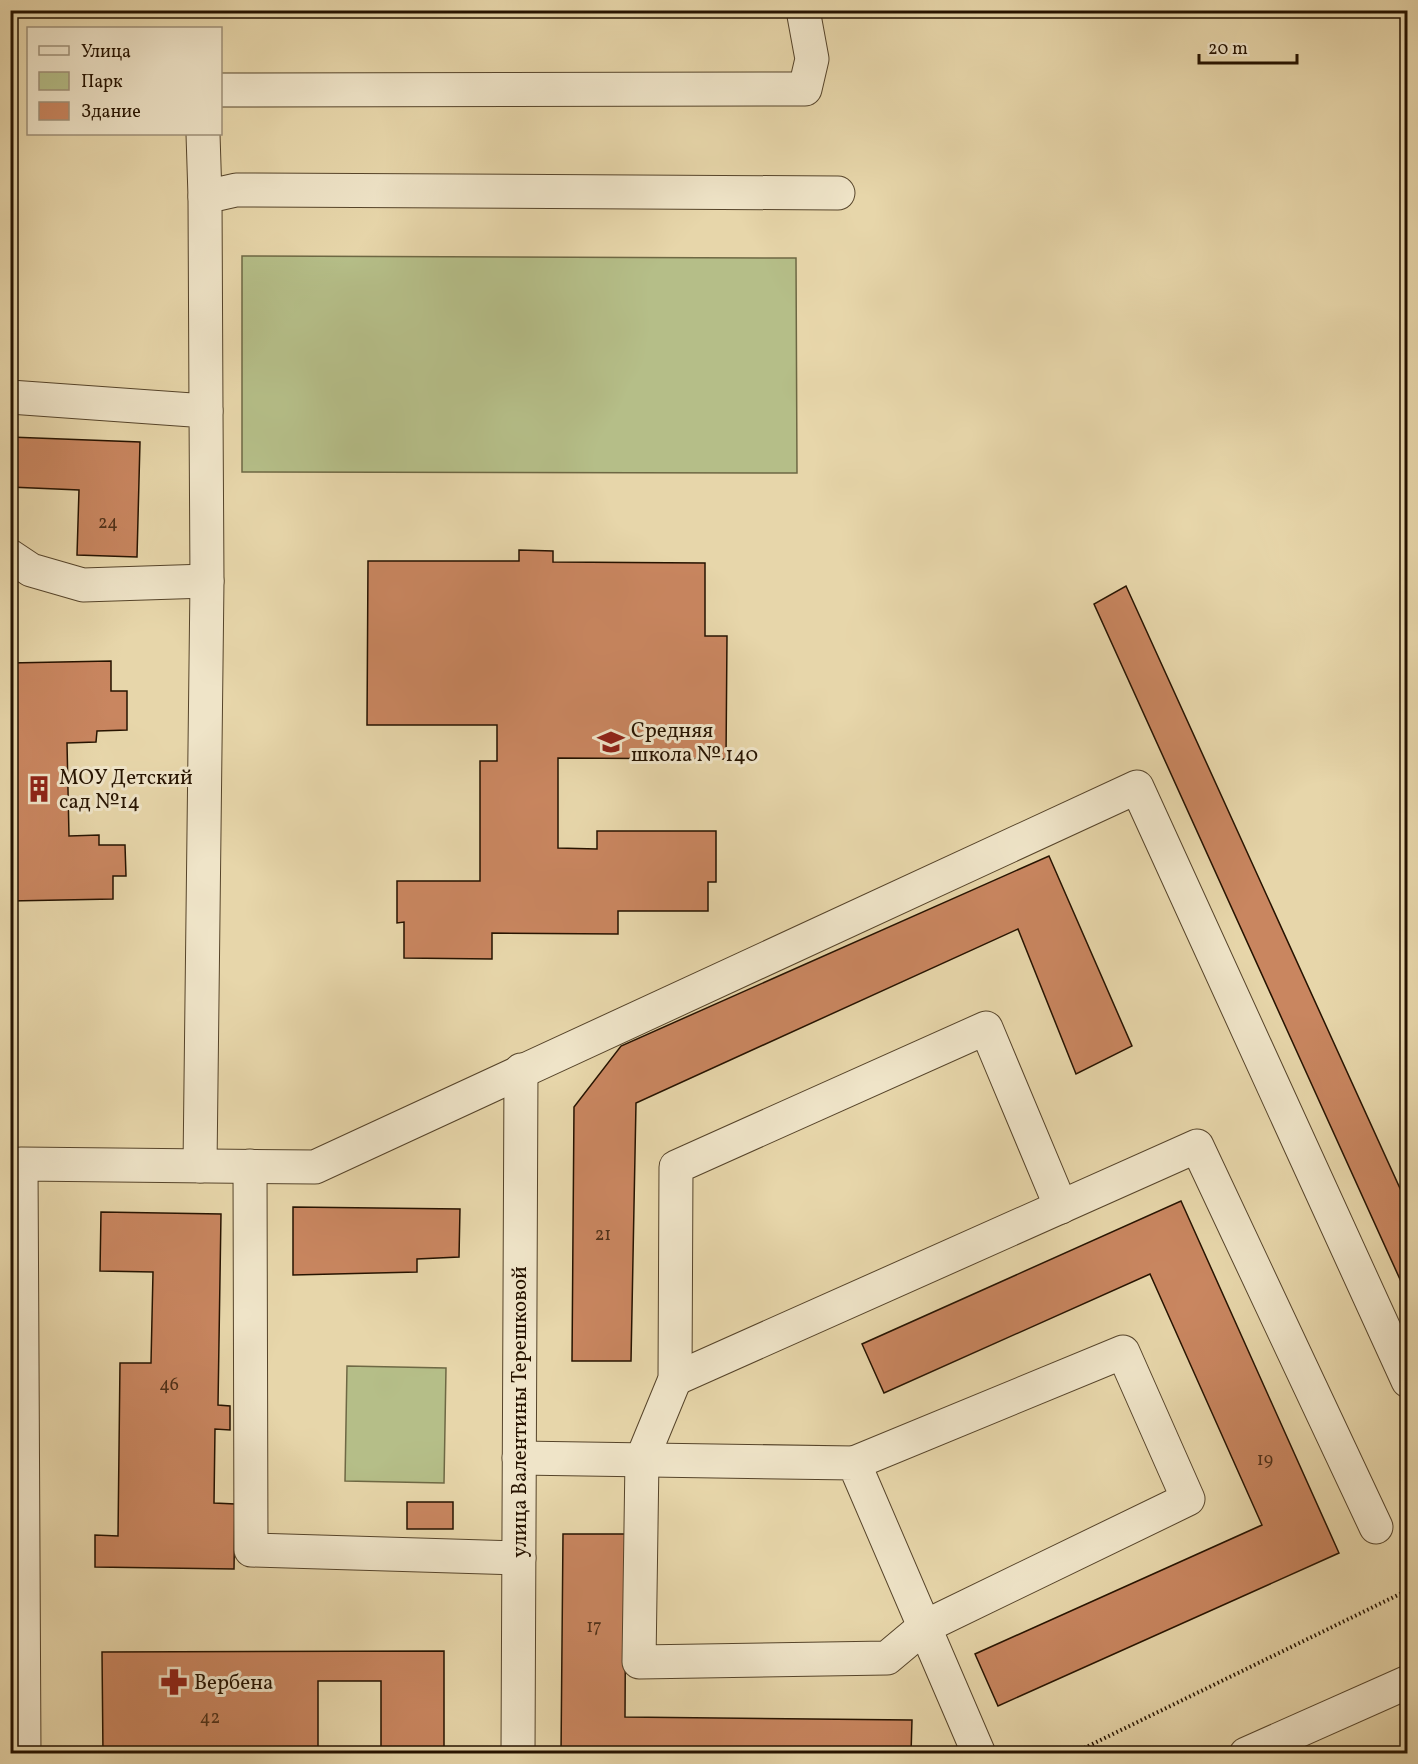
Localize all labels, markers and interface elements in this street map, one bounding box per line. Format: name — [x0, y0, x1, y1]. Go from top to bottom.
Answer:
legend — [27, 27, 222, 135]
scale bar — [1199, 27, 1296, 65]
text: 20 m — [1208, 37, 1248, 62]
text: Улица — [81, 40, 131, 65]
text: Парк — [81, 70, 123, 95]
text: Здание — [81, 100, 141, 125]
house number: 24 — [98, 511, 118, 536]
place label: Средняя школа № 140 — [631, 717, 758, 770]
school or university icon: Средняя школа № 140 — [596, 727, 626, 757]
place label: МОУ Детский сад №14 — [59, 764, 193, 817]
building icon: МОУ Детский сад №14 — [24, 774, 54, 804]
house number: 21 — [595, 1223, 611, 1248]
street label: улица Валентины Терешковой — [506, 1266, 535, 1558]
house number: 46 — [159, 1373, 179, 1398]
house number: 19 — [1257, 1448, 1273, 1473]
house number: 17 — [586, 1615, 602, 1640]
pharmacy icon: Вербена — [159, 1667, 189, 1697]
place label: Вербена — [194, 1669, 273, 1698]
house number: 42 — [200, 1706, 220, 1731]

